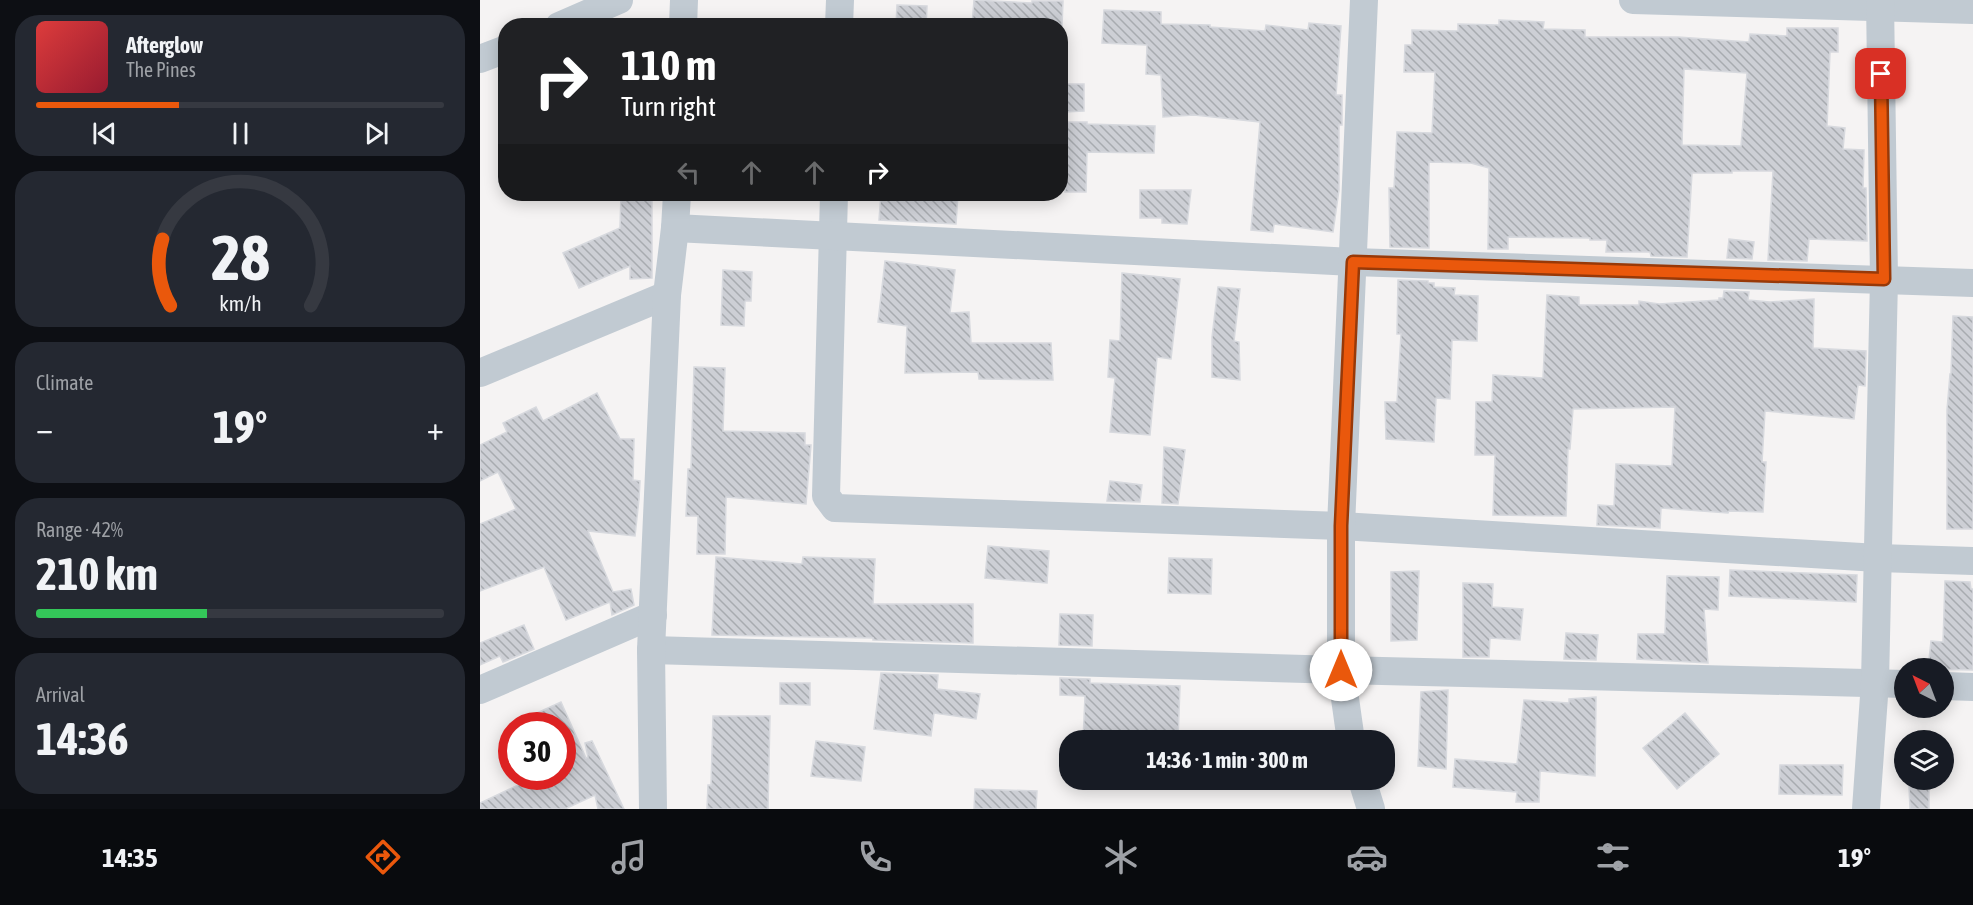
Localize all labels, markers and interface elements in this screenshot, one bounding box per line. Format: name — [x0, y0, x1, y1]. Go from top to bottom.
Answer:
text: Afterglow — [126, 32, 203, 58]
text: 110 m — [621, 41, 716, 89]
icon: right — [522, 42, 600, 120]
pin — [1855, 48, 1906, 99]
icon: arrive — [1864, 57, 1897, 90]
text: The Pines — [126, 58, 196, 81]
text: Turn right — [621, 91, 716, 122]
icon: previous — [88, 117, 121, 150]
icon: pause — [224, 117, 257, 150]
icon: next — [360, 117, 393, 150]
icon: left — [672, 156, 705, 189]
icon: ahead — [735, 156, 768, 189]
icon: ahead — [798, 156, 831, 189]
icon: right — [861, 156, 894, 189]
text: 28 — [211, 222, 269, 293]
text: km/h — [219, 291, 261, 316]
text: Climate — [36, 371, 93, 394]
text: 19° — [213, 401, 267, 453]
text: − — [36, 409, 53, 447]
text: + — [427, 409, 444, 447]
text: Range · 42% — [36, 518, 123, 541]
text: 210 km — [36, 548, 158, 600]
position arrow — [1309, 638, 1373, 702]
north arrow — [1894, 658, 1954, 718]
map controls — [1894, 658, 1954, 790]
text: Arrival — [36, 683, 85, 706]
speed limit sign: 30 — [498, 712, 576, 790]
text: 14:36 — [36, 713, 129, 765]
button: layers — [1894, 730, 1954, 790]
text: 14:36 · 1 min · 300 m — [1146, 747, 1308, 773]
icon: directions — [362, 836, 404, 878]
icon: music — [608, 836, 650, 878]
icon: phone — [854, 836, 896, 878]
icon: climate — [1100, 836, 1142, 878]
icon: car — [1346, 836, 1388, 878]
icon: filters — [1592, 836, 1634, 878]
text: 14:35 — [102, 842, 158, 873]
text: 19° — [1838, 842, 1871, 873]

